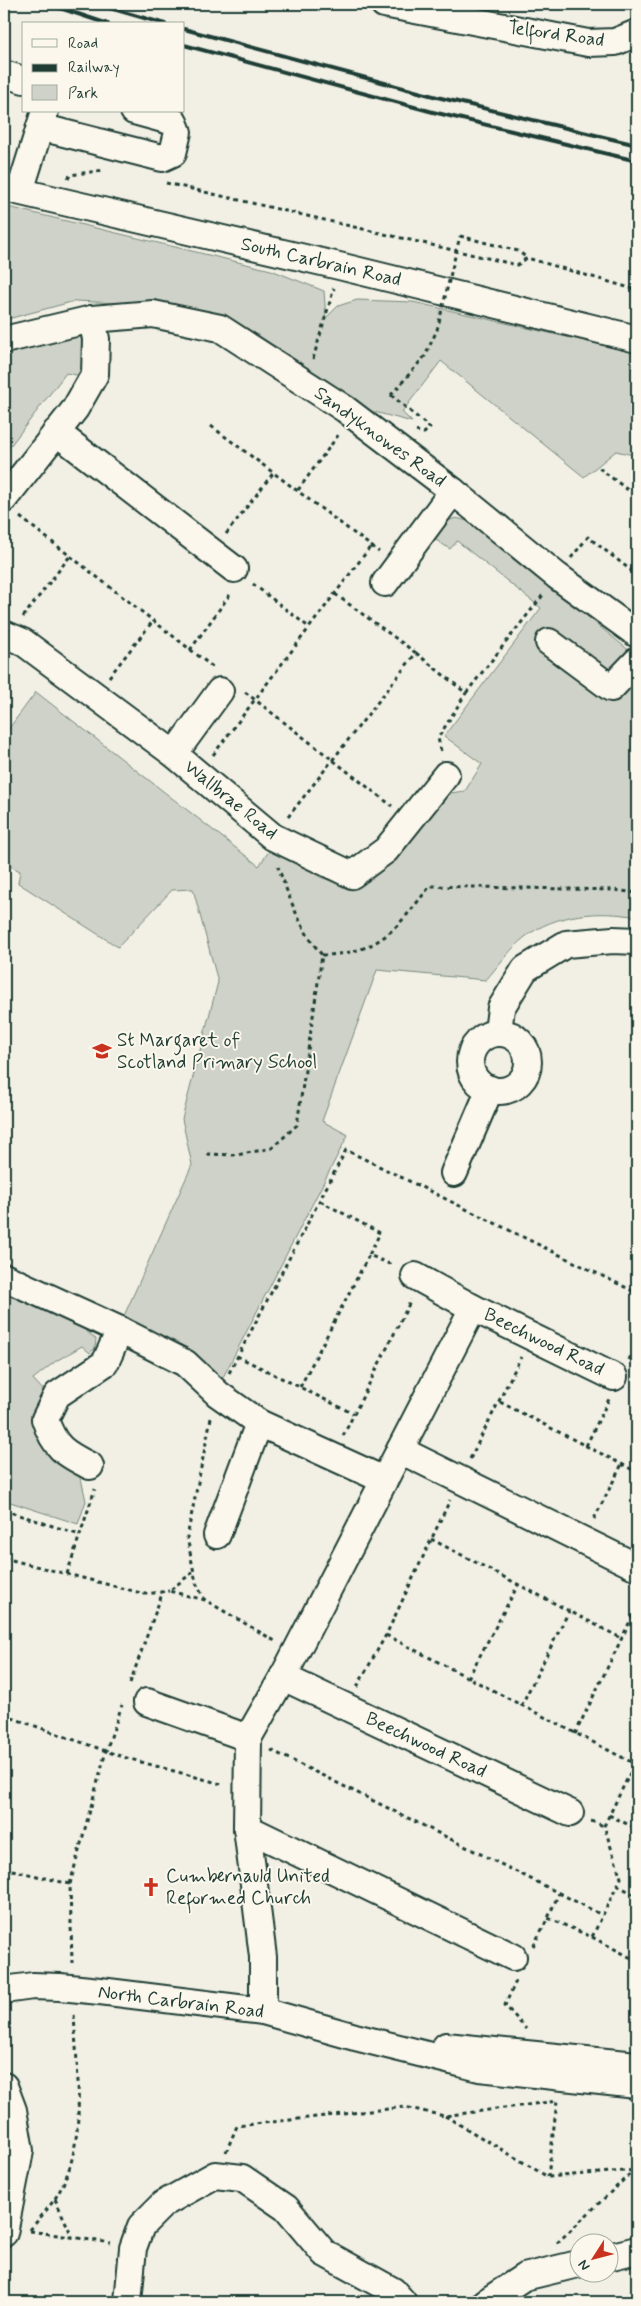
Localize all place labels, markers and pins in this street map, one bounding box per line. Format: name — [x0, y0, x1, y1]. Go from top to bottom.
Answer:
place label: St Margaret of Scotland Primary School — [117, 1028, 317, 1075]
school or university icon: St Margaret of Scotland Primary School — [91, 1040, 113, 1062]
place label: Cumbernauld United Reformed Church — [166, 1864, 330, 1914]
church icon: Cumbernauld United Reformed Church — [140, 1876, 162, 1898]

